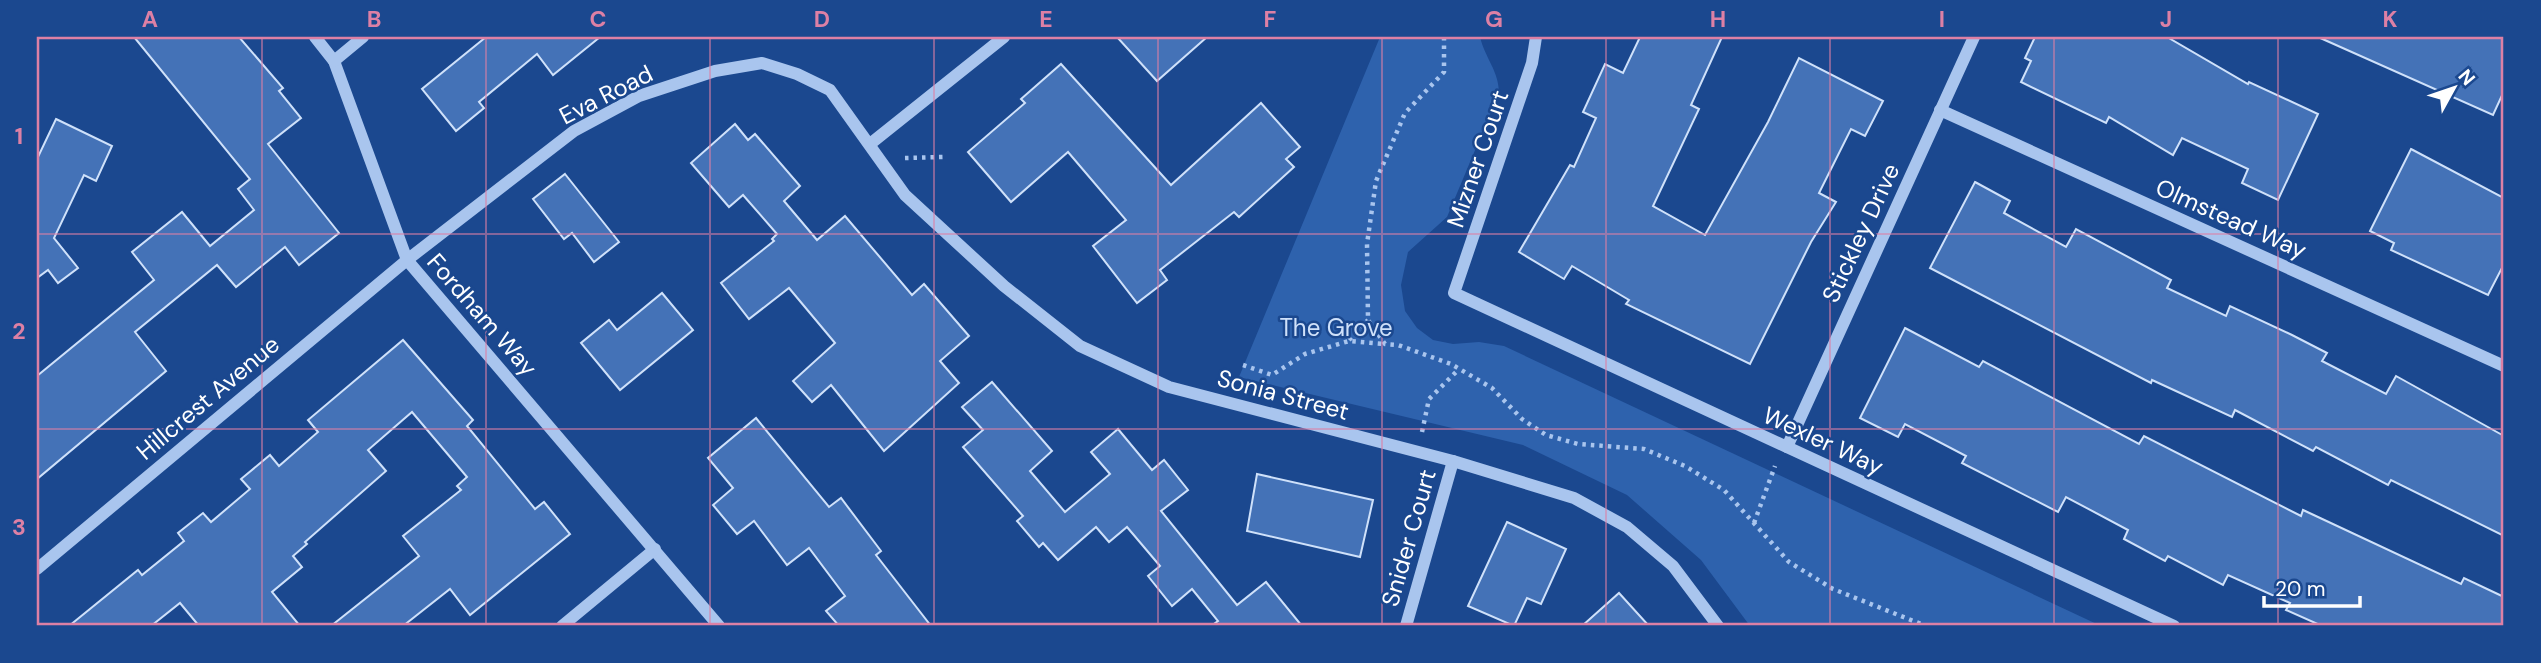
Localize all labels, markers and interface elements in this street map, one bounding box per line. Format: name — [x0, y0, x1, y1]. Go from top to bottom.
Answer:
text: A — [142, 4, 158, 34]
text: B — [367, 4, 381, 34]
text: C — [590, 4, 606, 34]
text: D — [814, 4, 830, 34]
text: E — [1039, 4, 1053, 34]
text: F — [1264, 4, 1277, 34]
text: G — [1485, 4, 1503, 34]
text: H — [1710, 4, 1726, 34]
text: I — [1939, 4, 1945, 34]
text: J — [2160, 4, 2172, 34]
text: K — [2382, 4, 2398, 34]
north arrow — [2418, 52, 2488, 122]
street label: Eva Road — [554, 58, 658, 131]
text: N — [2453, 64, 2481, 91]
street label: Mizner Court — [1440, 86, 1515, 232]
text: 1 — [15, 121, 23, 151]
street label: Stickley Drive — [1815, 158, 1906, 307]
street label: Olmstead Way — [2151, 171, 2312, 266]
street label: Fordham Way — [421, 247, 544, 382]
park label: The Grove — [1279, 312, 1393, 343]
text: 2 — [12, 316, 26, 346]
street label: Hillcrest Avenue — [130, 329, 286, 467]
street label: Sonia Street — [1214, 362, 1352, 427]
street label: Wexler Way — [1758, 399, 1888, 482]
street label: Snider Court — [1374, 466, 1443, 610]
text: 3 — [12, 512, 26, 542]
scale bar — [2264, 565, 2361, 609]
text: 20 m — [2275, 575, 2326, 603]

